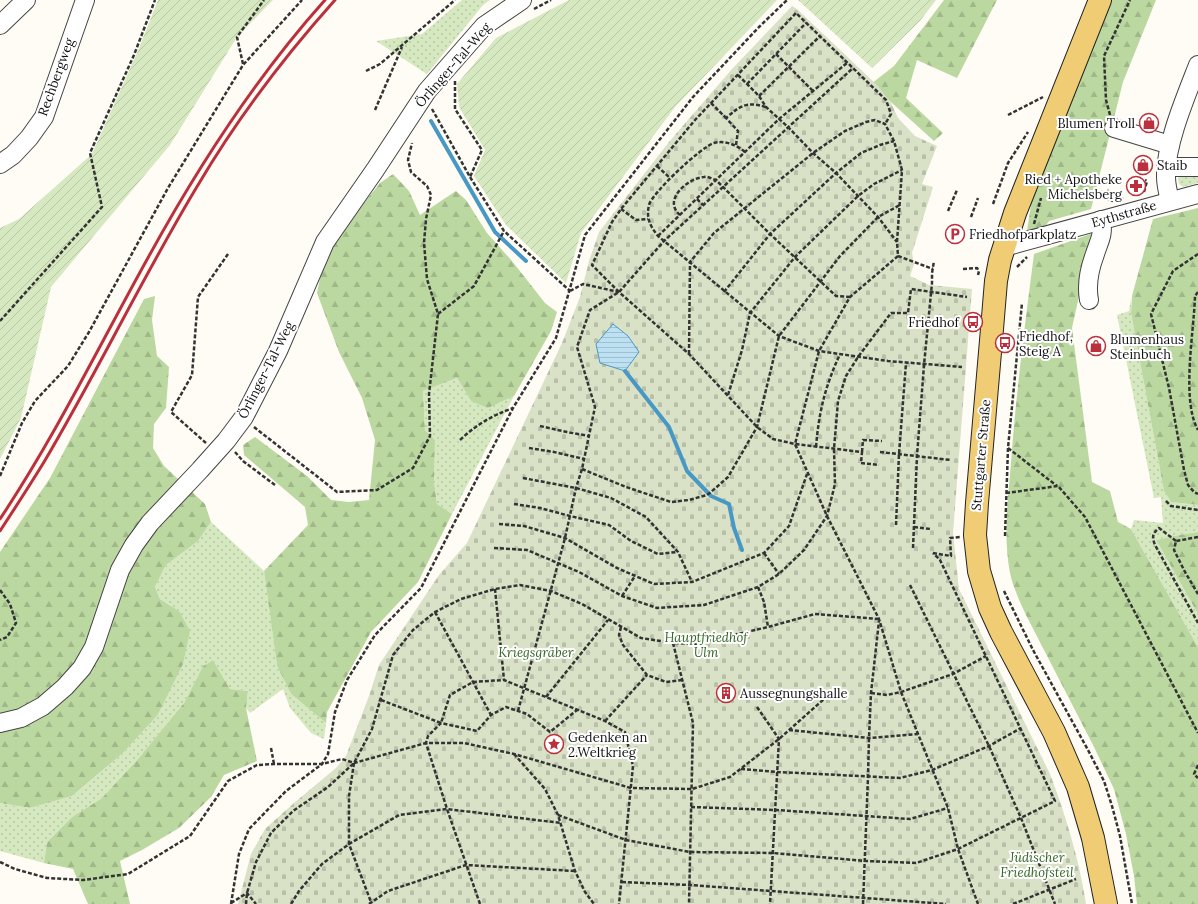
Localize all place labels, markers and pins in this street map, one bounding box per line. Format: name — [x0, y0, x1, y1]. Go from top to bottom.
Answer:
shop icon: Blumen Troll — [1138, 112, 1160, 134]
place label: Blumen Troll — [1057, 115, 1135, 132]
shop icon: Staib — [1132, 154, 1154, 176]
place label: Staib — [1157, 157, 1188, 174]
place label: Ried + Apotheke Michelsberg — [1024, 171, 1123, 203]
pharmacy icon: Ried + Apotheke Michelsberg — [1125, 175, 1147, 197]
parking icon: Friedhofparkplatz — [944, 223, 966, 245]
place label: Friedhofparkplatz — [969, 226, 1077, 243]
bus stop icon: Friedhof — [962, 311, 984, 333]
place label: Friedhof — [908, 314, 961, 331]
place label: Friedhof, Steig A — [1019, 328, 1073, 360]
place label: Blumenhaus Steinbuch — [1110, 331, 1184, 363]
bus stop icon: Friedhof, Steig A — [994, 332, 1016, 354]
shop icon: Blumenhaus Steinbuch — [1085, 335, 1107, 357]
building icon: Aussegnungshalle — [715, 682, 737, 704]
place label: Aussegnungshalle — [739, 685, 848, 702]
place label: Gedenken an 2.Weltkrieg — [568, 729, 648, 761]
place icon: Gedenken an 2.Weltkrieg — [543, 733, 565, 755]

